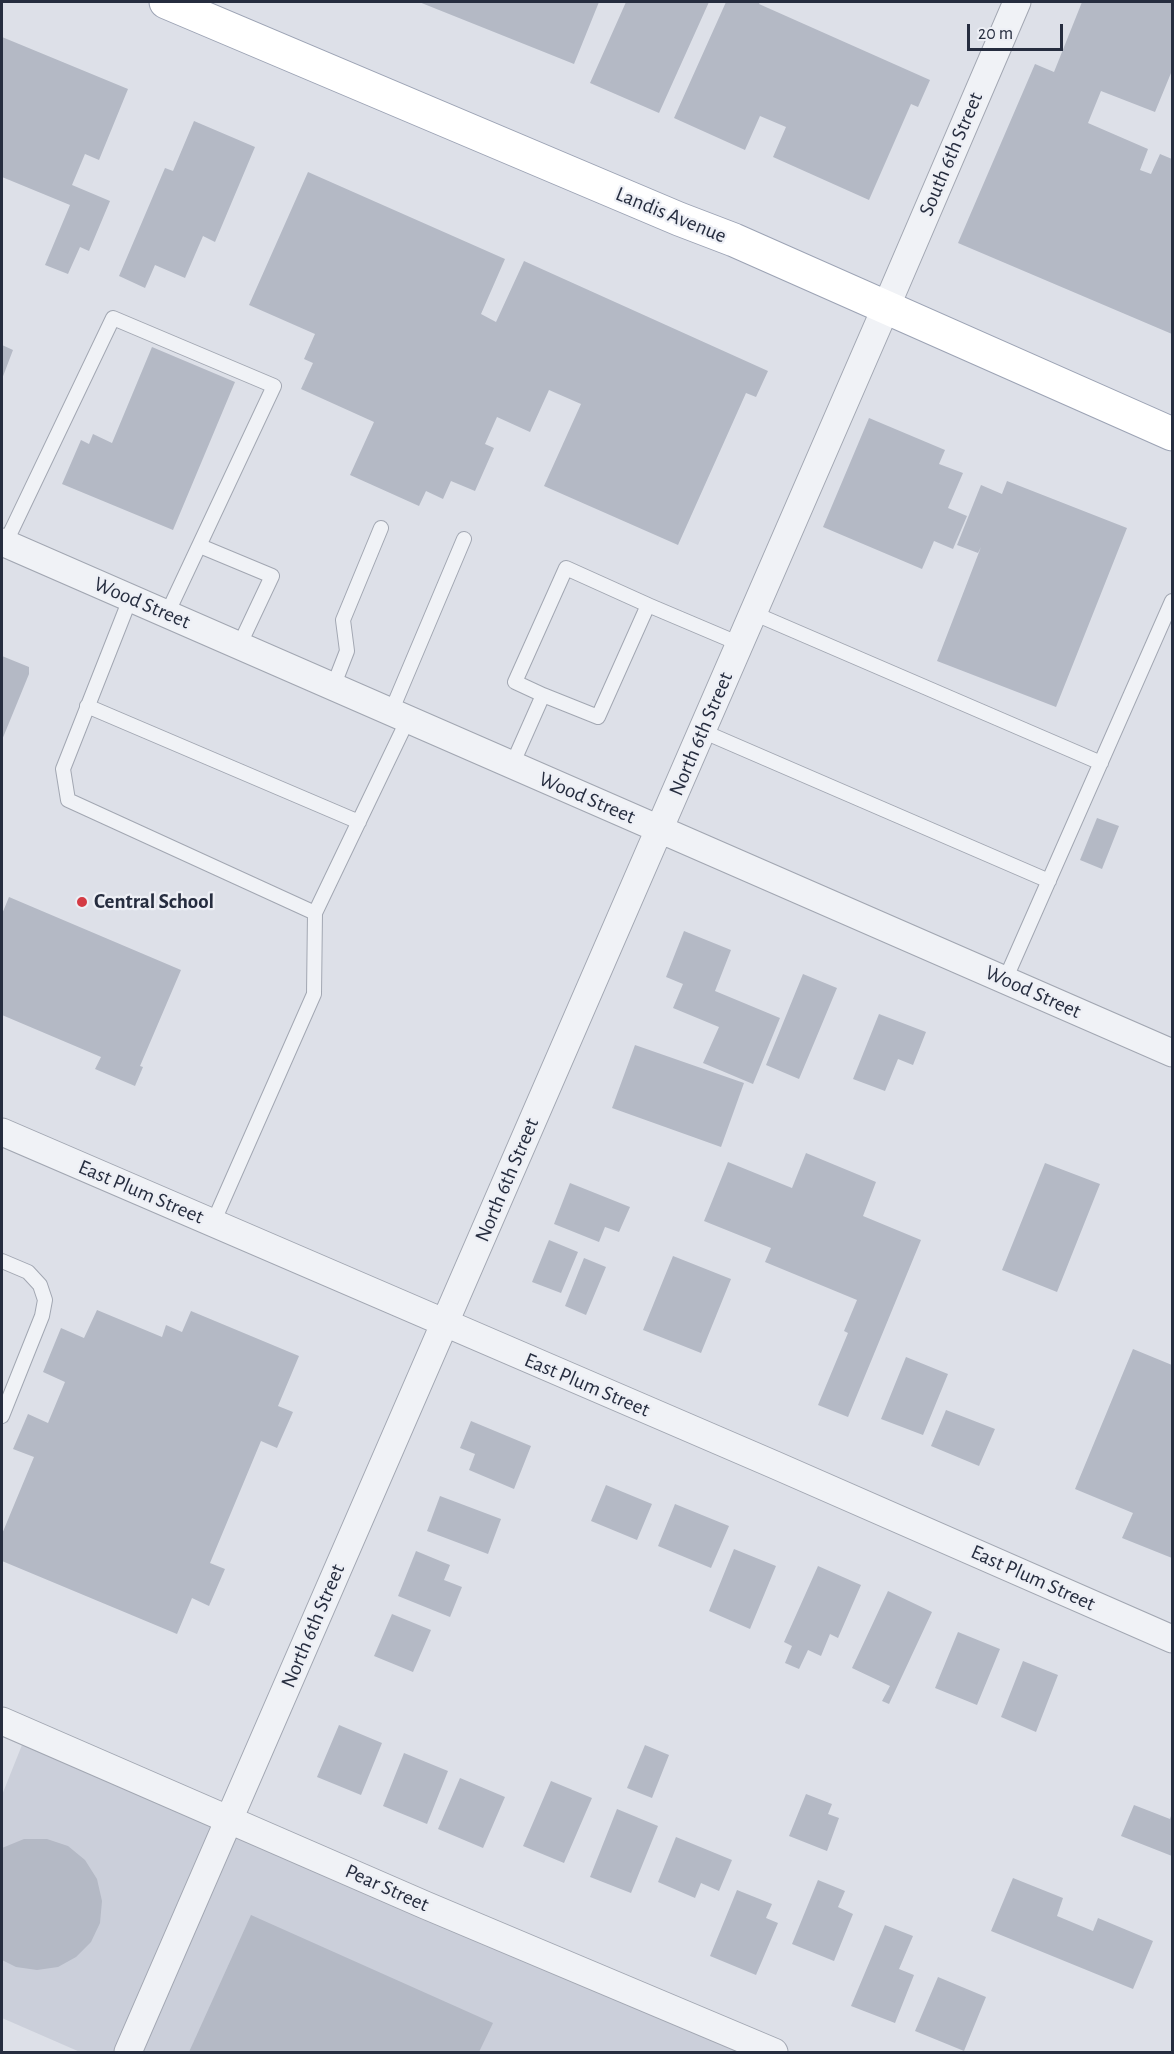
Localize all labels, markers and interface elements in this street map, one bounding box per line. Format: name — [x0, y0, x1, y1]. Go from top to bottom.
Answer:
scale bar — [970, 12, 1066, 50]
text: 20 m — [978, 25, 1013, 43]
street label: South 6th Street — [914, 88, 988, 220]
street label: Landis Avenue — [612, 181, 730, 249]
street label: Wood Street — [90, 571, 194, 635]
street label: North 6th Street — [664, 668, 738, 800]
street label: Wood Street — [535, 766, 639, 830]
place label: Central School — [94, 889, 214, 915]
marker: Central School — [75, 895, 89, 909]
street label: Wood Street — [981, 960, 1085, 1024]
street label: North 6th Street — [470, 1114, 544, 1246]
street label: East Plum Street — [75, 1154, 207, 1230]
street label: East Plum Street — [521, 1347, 653, 1423]
street label: East Plum Street — [967, 1539, 1099, 1617]
street label: North 6th Street — [276, 1560, 350, 1692]
street label: Pear Street — [341, 1858, 433, 1918]

